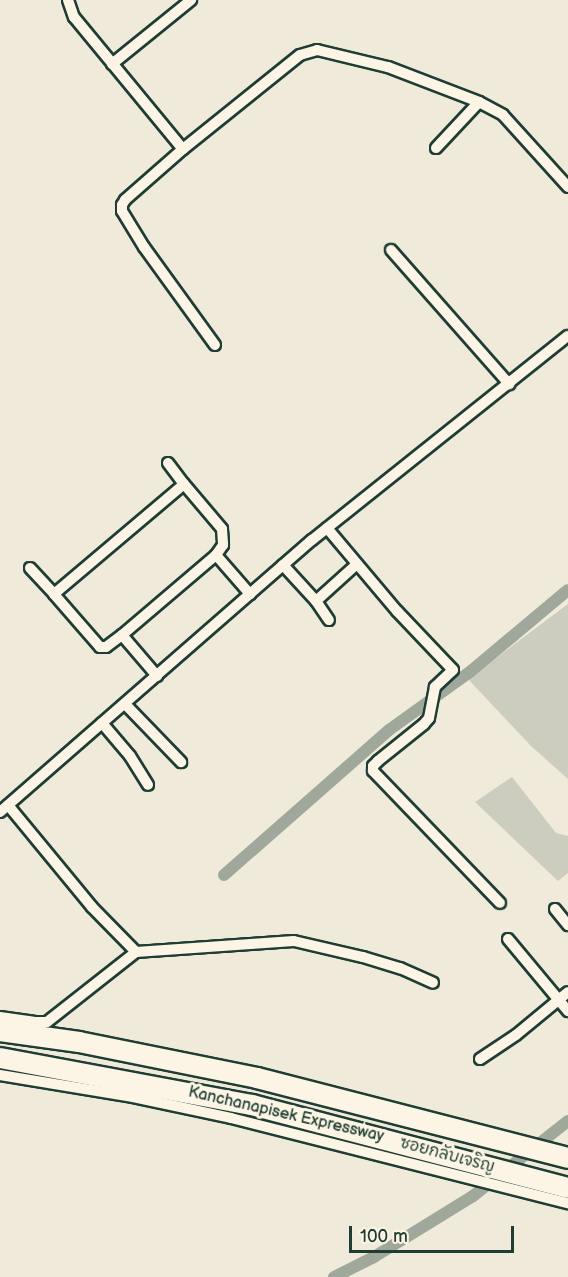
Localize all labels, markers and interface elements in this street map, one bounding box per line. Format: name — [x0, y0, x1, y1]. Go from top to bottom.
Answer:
street label: Kanchanapisek Expressway — [186, 1083, 386, 1147]
street label: ซอยกลับเจริญ — [397, 1134, 497, 1178]
scale bar — [352, 1214, 517, 1252]
text: 100 m — [360, 1226, 408, 1247]

